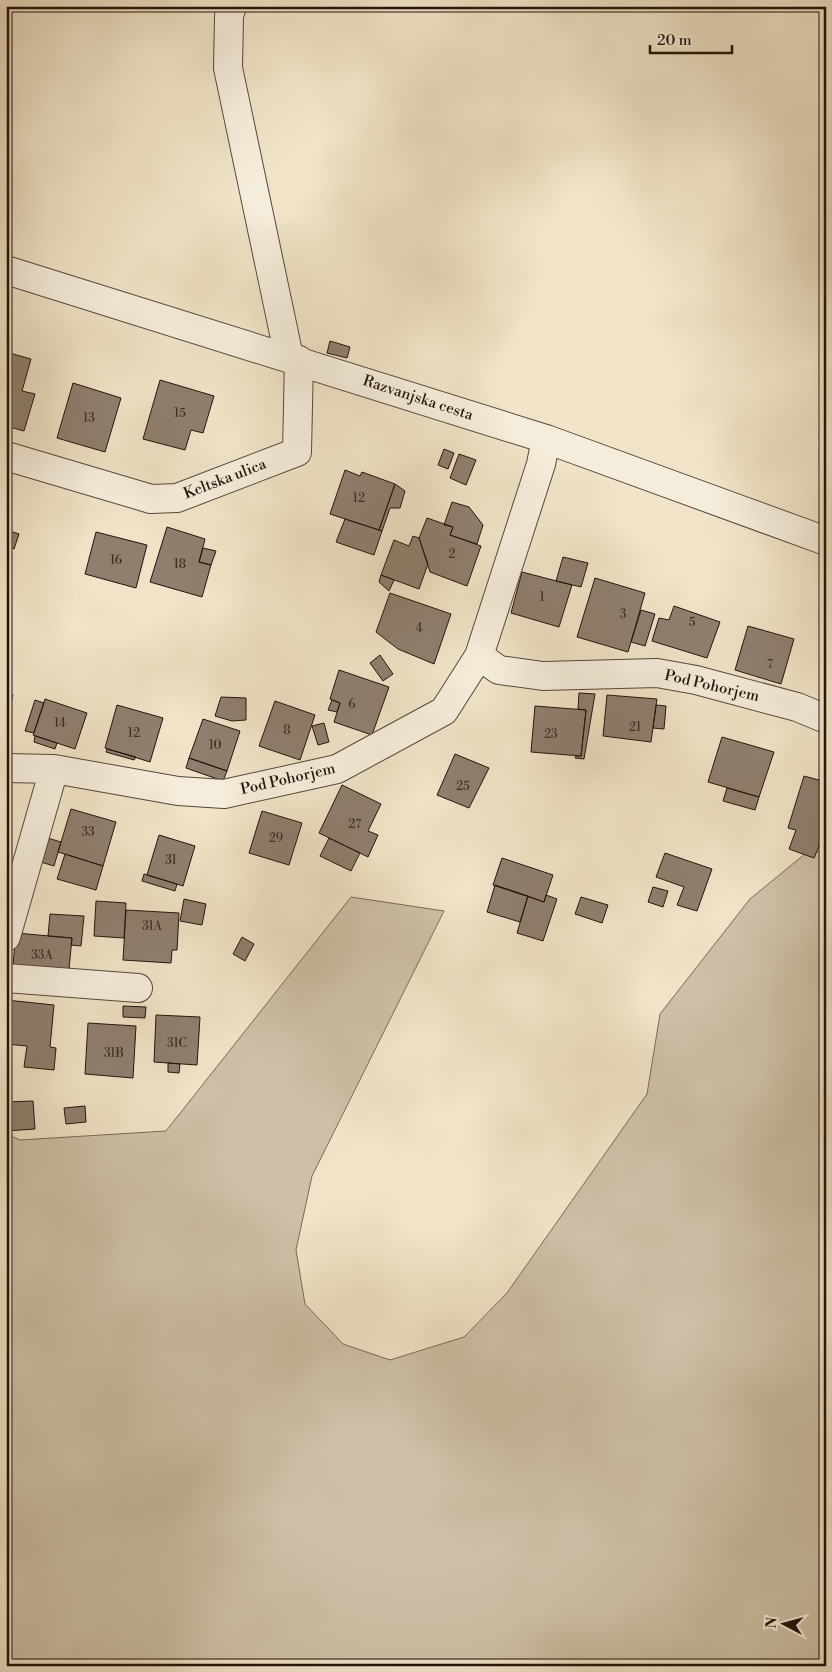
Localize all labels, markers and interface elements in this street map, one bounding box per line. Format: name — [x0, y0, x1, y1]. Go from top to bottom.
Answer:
scale bar — [650, 22, 732, 54]
text: 20 m — [657, 31, 692, 50]
street label: Razvanjska cesta — [360, 371, 476, 425]
house number: 15 — [174, 406, 186, 421]
house number: 13 — [83, 411, 95, 426]
street label: Keltska ulica — [181, 454, 269, 503]
house number: 12 — [353, 491, 365, 506]
house number: 2 — [449, 547, 456, 562]
house number: 16 — [110, 553, 122, 568]
house number: 18 — [174, 557, 186, 572]
house number: 1 — [539, 590, 545, 605]
house number: 3 — [620, 607, 627, 622]
house number: 5 — [689, 615, 696, 630]
house number: 4 — [415, 621, 423, 636]
house number: 7 — [767, 657, 773, 672]
street label: Pod Pohorjem — [663, 666, 761, 706]
house number: 6 — [348, 697, 356, 712]
house number: 14 — [54, 716, 66, 731]
house number: 21 — [629, 720, 642, 735]
house number: 8 — [283, 723, 291, 738]
house number: 12 — [128, 726, 140, 741]
house number: 23 — [544, 727, 558, 742]
house number: 10 — [209, 738, 221, 753]
street label: Pod Pohorjem — [239, 759, 337, 799]
house number: 25 — [456, 779, 470, 794]
house number: 27 — [349, 817, 361, 832]
house number: 33 — [81, 825, 95, 840]
house number: 29 — [269, 831, 283, 846]
house number: 31 — [165, 853, 178, 868]
house number: 31A — [142, 919, 163, 934]
house number: 33A — [31, 948, 54, 963]
house number: 31C — [167, 1036, 187, 1051]
house number: 31B — [104, 1046, 124, 1061]
north arrow — [760, 1600, 810, 1650]
text: N — [763, 1616, 782, 1629]

